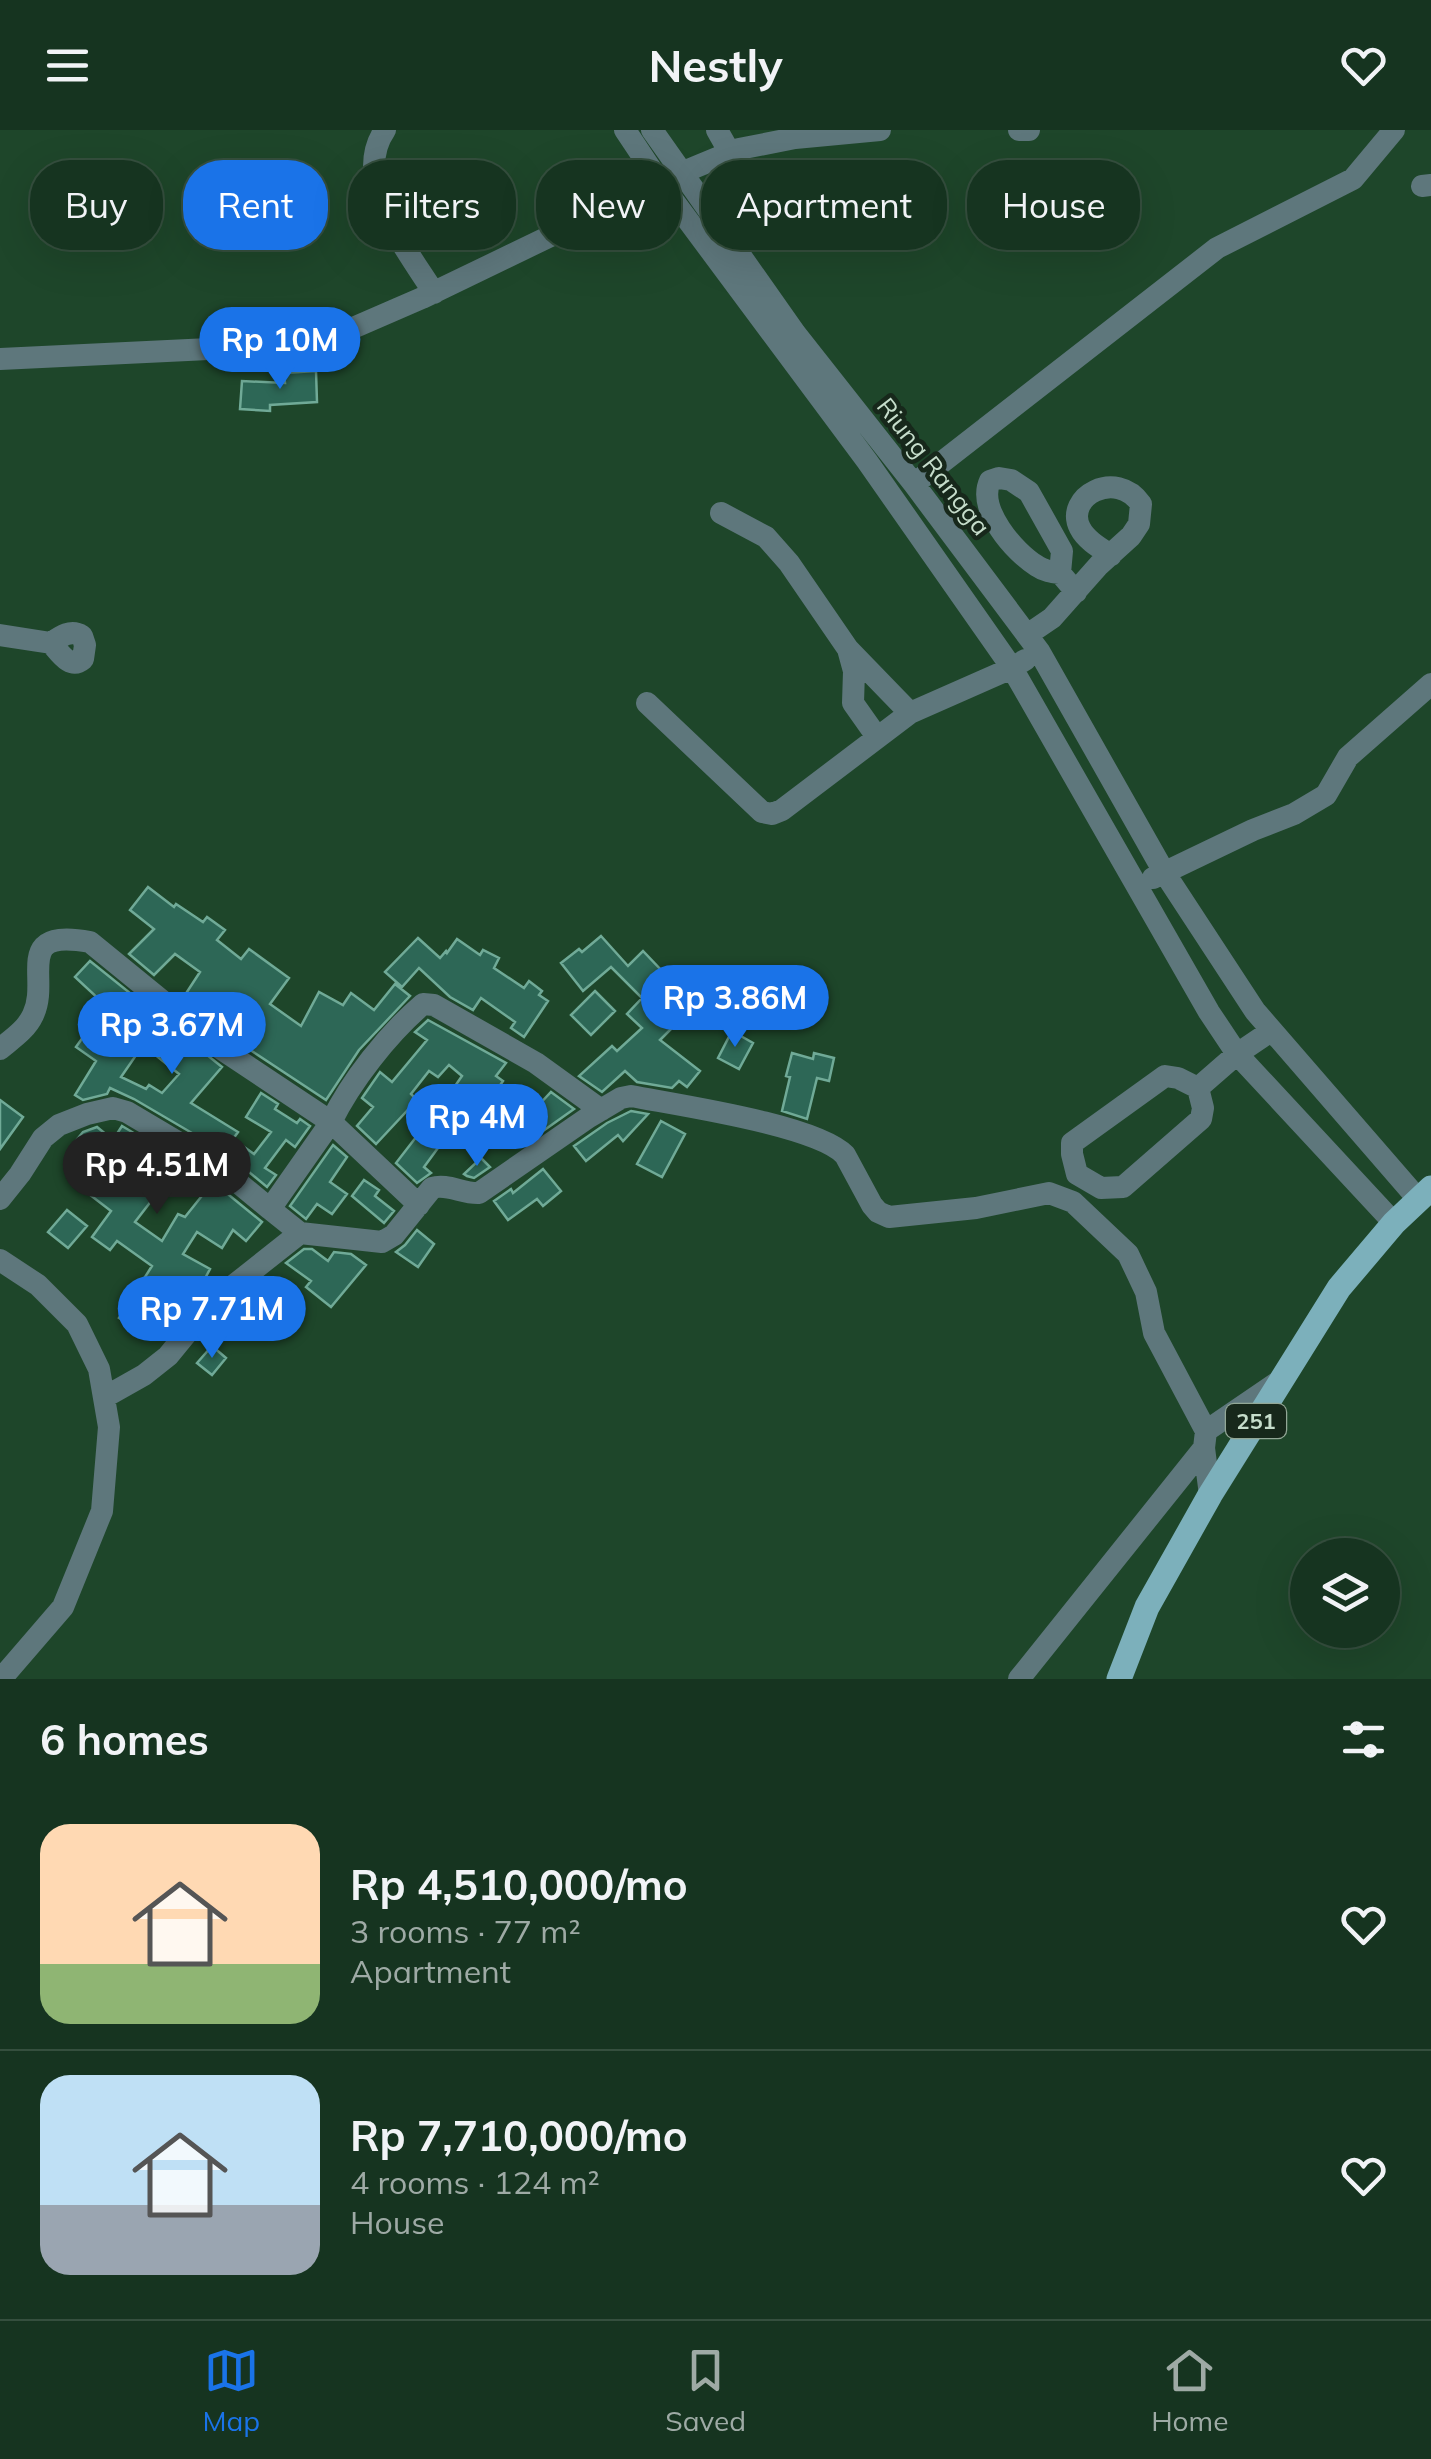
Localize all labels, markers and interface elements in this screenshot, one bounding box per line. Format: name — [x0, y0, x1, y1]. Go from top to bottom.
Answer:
text: Nestly — [648, 37, 783, 93]
icon: menu — [40, 38, 95, 93]
icon: heart — [1336, 38, 1391, 93]
chip: Buy — [30, 160, 163, 250]
chip: Rent — [183, 160, 328, 250]
chip: Filters — [348, 160, 516, 250]
chip: New — [536, 160, 681, 250]
chip: Apartment — [701, 160, 947, 250]
chip: House — [967, 160, 1140, 250]
pin: Rp 10M — [199, 307, 361, 392]
text: Rp 10M — [221, 319, 339, 359]
street label: Riung Rangga — [871, 391, 997, 541]
pin: Rp 3.86M — [632, 965, 838, 1050]
text: Rp 3.86M — [663, 977, 807, 1017]
pin: Rp 3.67M — [69, 992, 275, 1077]
text: Rp 3.67M — [100, 1004, 244, 1044]
pin: Rp 4M — [407, 1084, 547, 1169]
text: Rp 4M — [428, 1096, 526, 1136]
pin: Rp 4.51M — [54, 1132, 260, 1217]
text: Rp 4.51M — [85, 1144, 229, 1184]
pin: Rp 7.71M — [109, 1276, 315, 1361]
text: Rp 7.71M — [140, 1288, 284, 1328]
road number: 251 — [1226, 1404, 1286, 1438]
map controls — [1290, 1538, 1400, 1648]
button: layers — [1290, 1538, 1400, 1648]
icon: filters — [1336, 1712, 1391, 1767]
text: 6 homes — [40, 1713, 209, 1766]
text: Rp 4,510,000/mo — [350, 1858, 688, 1911]
icon: home — [120, 1864, 240, 1984]
icon: heart — [1336, 1897, 1391, 1952]
text: 3 rooms · 77 m² — [350, 1911, 581, 1951]
text: Apartment — [350, 1951, 511, 1991]
text: Rp 7,710,000/mo — [350, 2109, 688, 2162]
icon: home — [120, 2115, 240, 2235]
icon: heart — [1336, 2148, 1391, 2203]
text: 4 rooms · 124 m² — [350, 2162, 600, 2202]
text: House — [350, 2202, 445, 2242]
tab: Map — [203, 2343, 260, 2438]
tab: Saved — [665, 2343, 746, 2438]
tab: Home — [1151, 2343, 1228, 2438]

